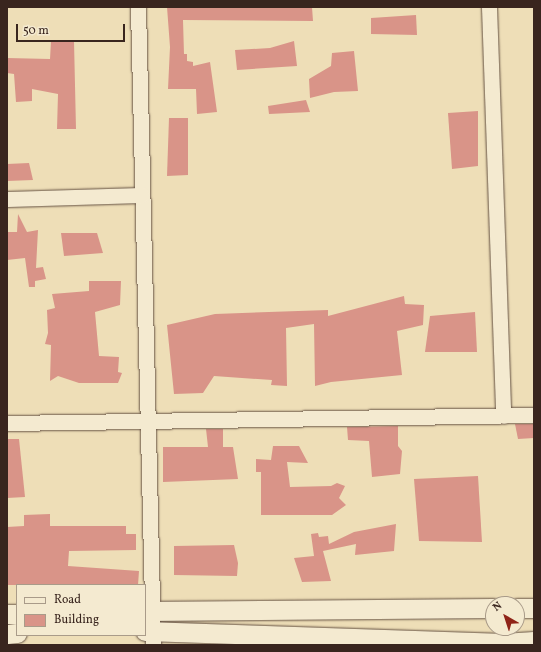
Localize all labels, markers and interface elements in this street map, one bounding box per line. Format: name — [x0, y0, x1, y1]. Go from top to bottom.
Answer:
scale bar — [18, 16, 127, 42]
text: 50 m — [23, 23, 49, 39]
legend — [16, 584, 146, 636]
text: Road — [54, 592, 81, 608]
north arrow — [485, 596, 525, 636]
text: N — [490, 599, 506, 615]
text: Building — [54, 612, 99, 628]

